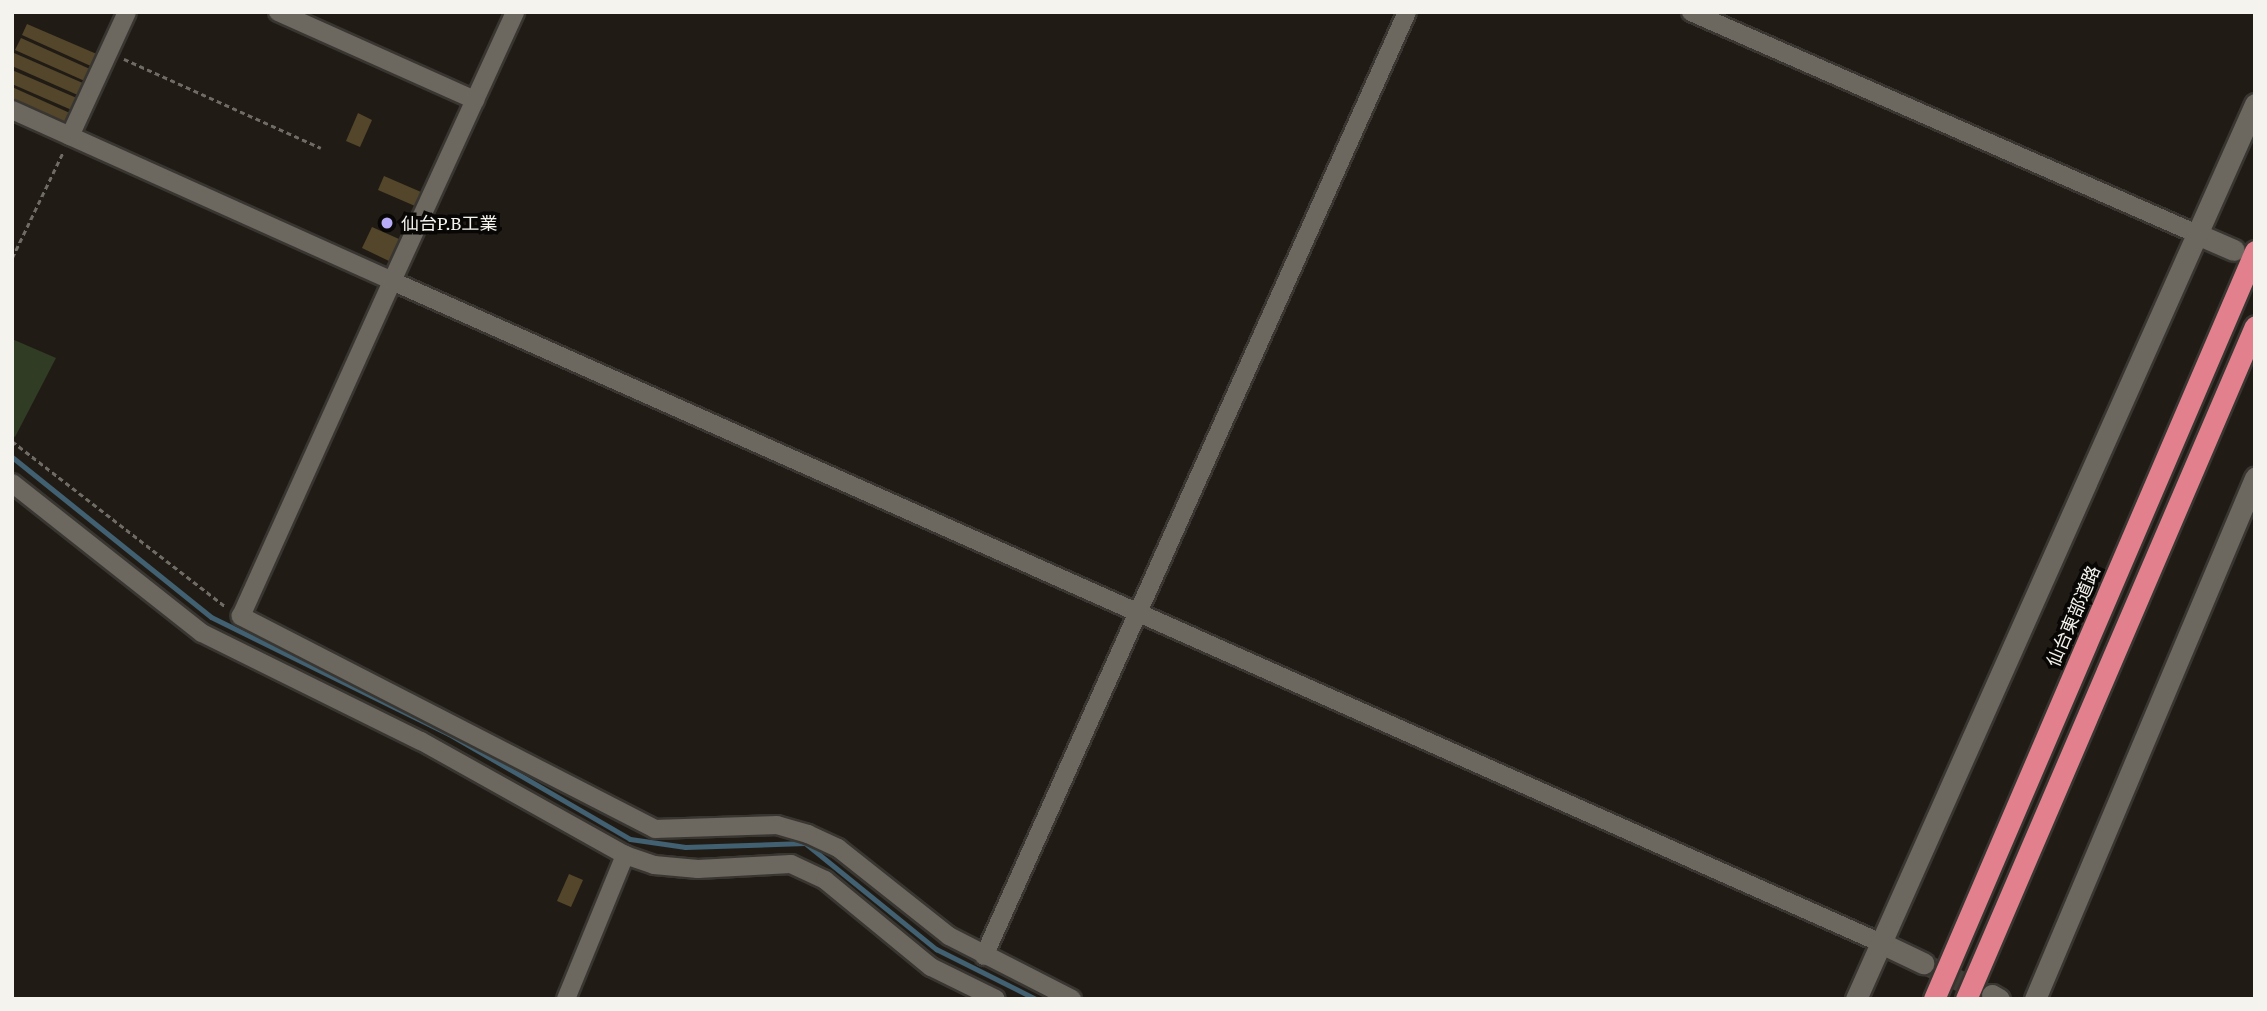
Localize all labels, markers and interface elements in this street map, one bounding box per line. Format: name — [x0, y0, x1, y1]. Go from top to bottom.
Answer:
place label: 仙台P.B工業 — [401, 212, 498, 234]
marker: 仙台P.B工業 — [379, 215, 395, 231]
street label: 仙台東部道路 — [2042, 562, 2104, 670]

